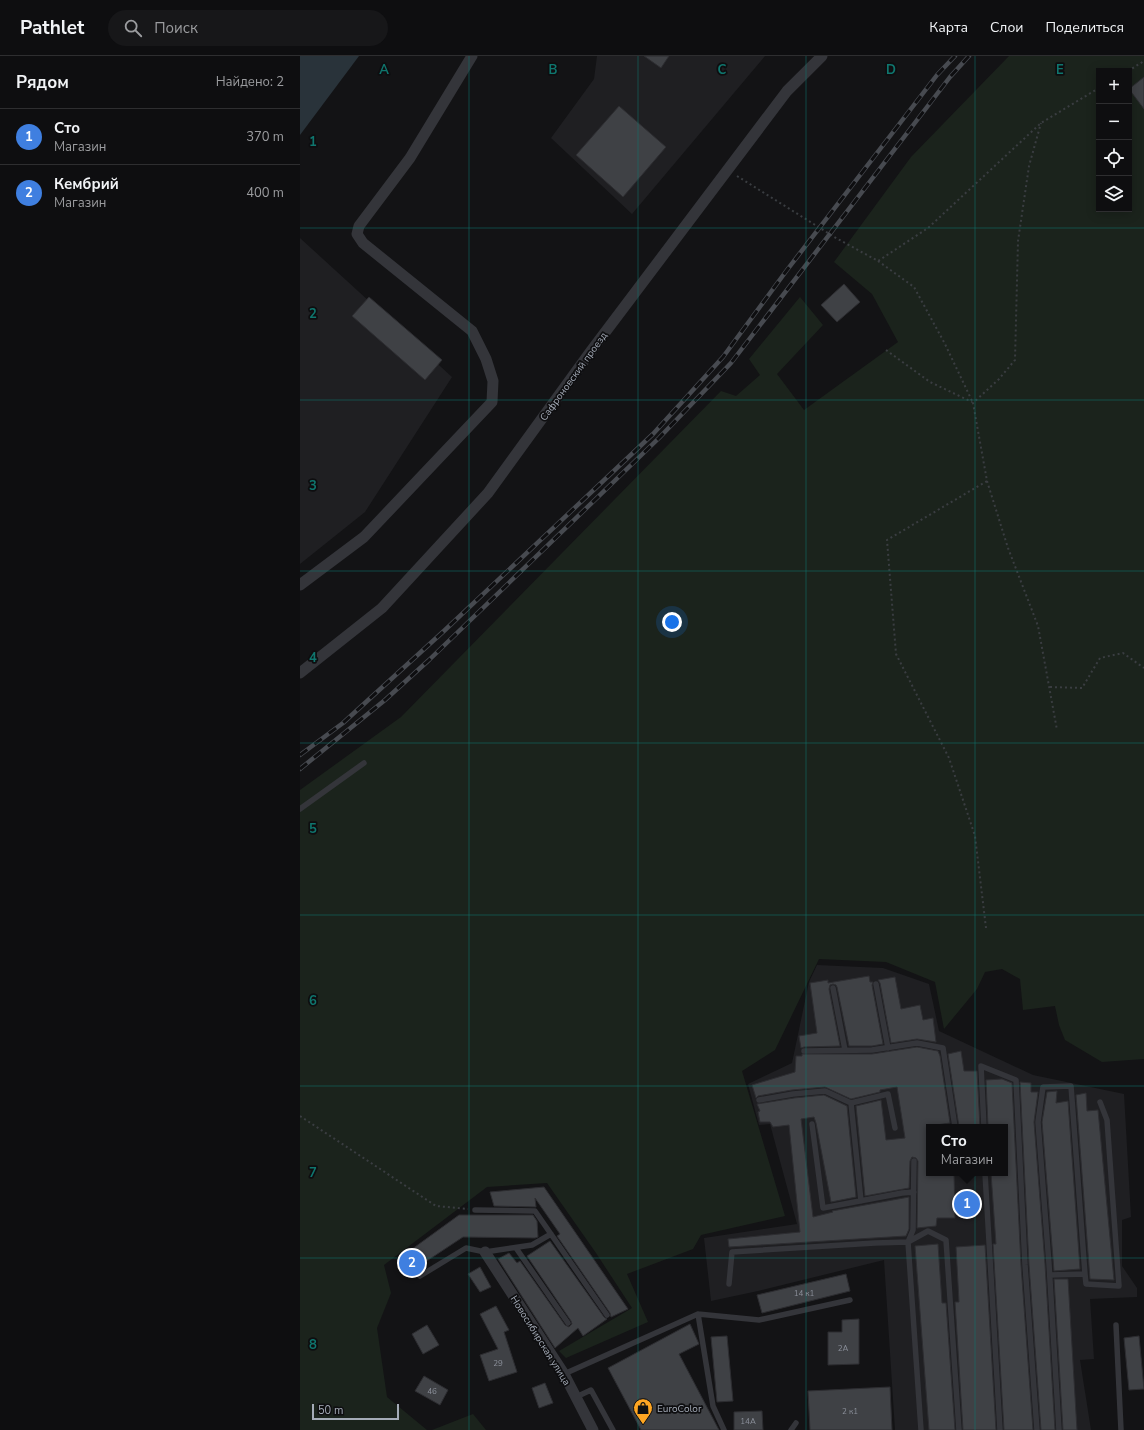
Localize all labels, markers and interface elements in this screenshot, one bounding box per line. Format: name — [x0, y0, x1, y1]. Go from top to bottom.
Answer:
search box — [108, 10, 388, 46]
text: Pathlet — [20, 15, 84, 41]
icon: search — [122, 17, 144, 39]
text: Поиск — [154, 18, 198, 38]
text: Карта — [929, 18, 968, 37]
text: Слои — [990, 18, 1024, 37]
text: Поделиться — [1046, 18, 1124, 37]
text: A — [379, 61, 389, 79]
text: B — [549, 61, 558, 79]
text: C — [718, 61, 727, 79]
text: D — [886, 61, 896, 79]
text: E — [1056, 61, 1064, 79]
map controls — [1096, 68, 1132, 212]
button: + — [1096, 68, 1132, 104]
text: Рядом — [16, 71, 69, 94]
text: Найдено: 2 — [216, 73, 284, 91]
button: − — [1096, 104, 1132, 140]
text: Сто — [54, 118, 80, 138]
text: 1 — [25, 128, 33, 146]
text: 370 m — [246, 128, 284, 146]
text: 1 — [309, 133, 317, 151]
text: Магазин — [54, 138, 106, 156]
button: locate — [1096, 140, 1132, 176]
text: Кембрий — [54, 174, 119, 194]
button: layers — [1096, 176, 1132, 212]
text: 2 — [25, 184, 33, 202]
text: 400 m — [246, 184, 284, 202]
text: Магазин — [54, 194, 106, 212]
text: 2 — [309, 305, 317, 323]
street label: Сафроновский проезд — [537, 329, 611, 424]
text: 3 — [309, 477, 317, 495]
your location — [662, 612, 682, 632]
text: 4 — [309, 649, 317, 667]
text: 5 — [309, 820, 317, 838]
text: 6 — [309, 992, 317, 1010]
popup — [926, 1124, 1008, 1176]
text: Сто — [941, 1131, 967, 1151]
text: Магазин — [941, 1151, 993, 1169]
text: 7 — [309, 1164, 317, 1182]
pin: 1 — [954, 1189, 980, 1219]
pin: 2 — [399, 1248, 425, 1278]
house number: 14 к1 — [794, 1288, 815, 1299]
street label: Новосибирская улица — [507, 1293, 574, 1388]
text: 8 — [309, 1336, 317, 1354]
house number: 2А — [838, 1343, 848, 1354]
house number: 29 — [493, 1358, 503, 1369]
house number: 46 — [427, 1386, 437, 1397]
shop icon: EuroColor — [632, 1397, 654, 1425]
scale bar — [312, 1402, 399, 1421]
place label: EuroColor — [657, 1402, 702, 1416]
text: 50 m — [318, 1403, 343, 1418]
house number: 2 к1 — [842, 1406, 858, 1417]
house number: 14А — [740, 1416, 756, 1427]

